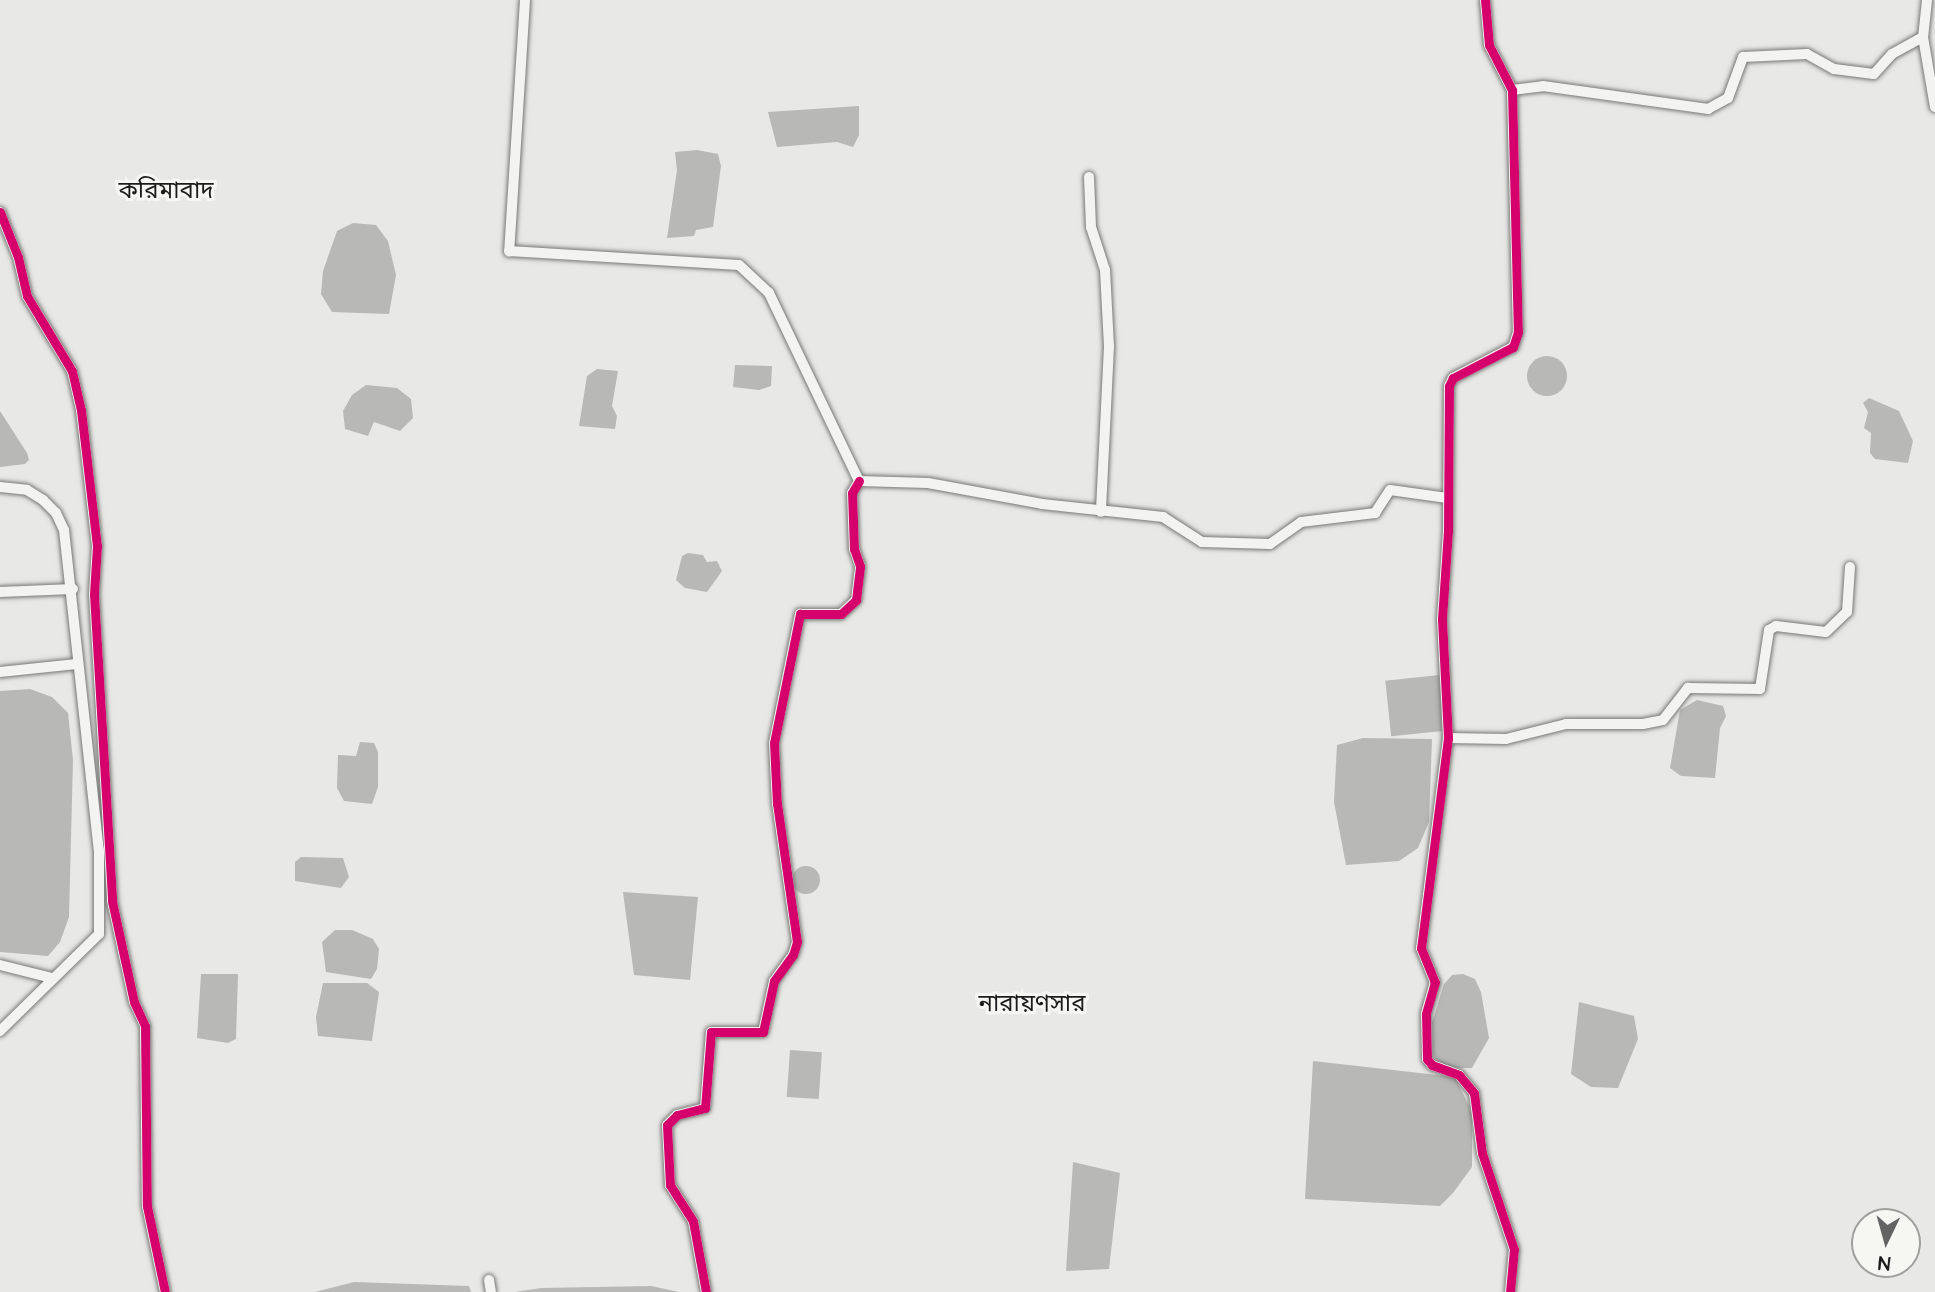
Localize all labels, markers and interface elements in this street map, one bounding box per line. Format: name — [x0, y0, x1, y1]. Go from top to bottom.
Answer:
district label: করিমাবাদ — [118, 178, 214, 206]
district label: নারায়ণসার — [978, 991, 1086, 1019]
north arrow — [1851, 1208, 1921, 1278]
text: N — [1877, 1248, 1891, 1276]

